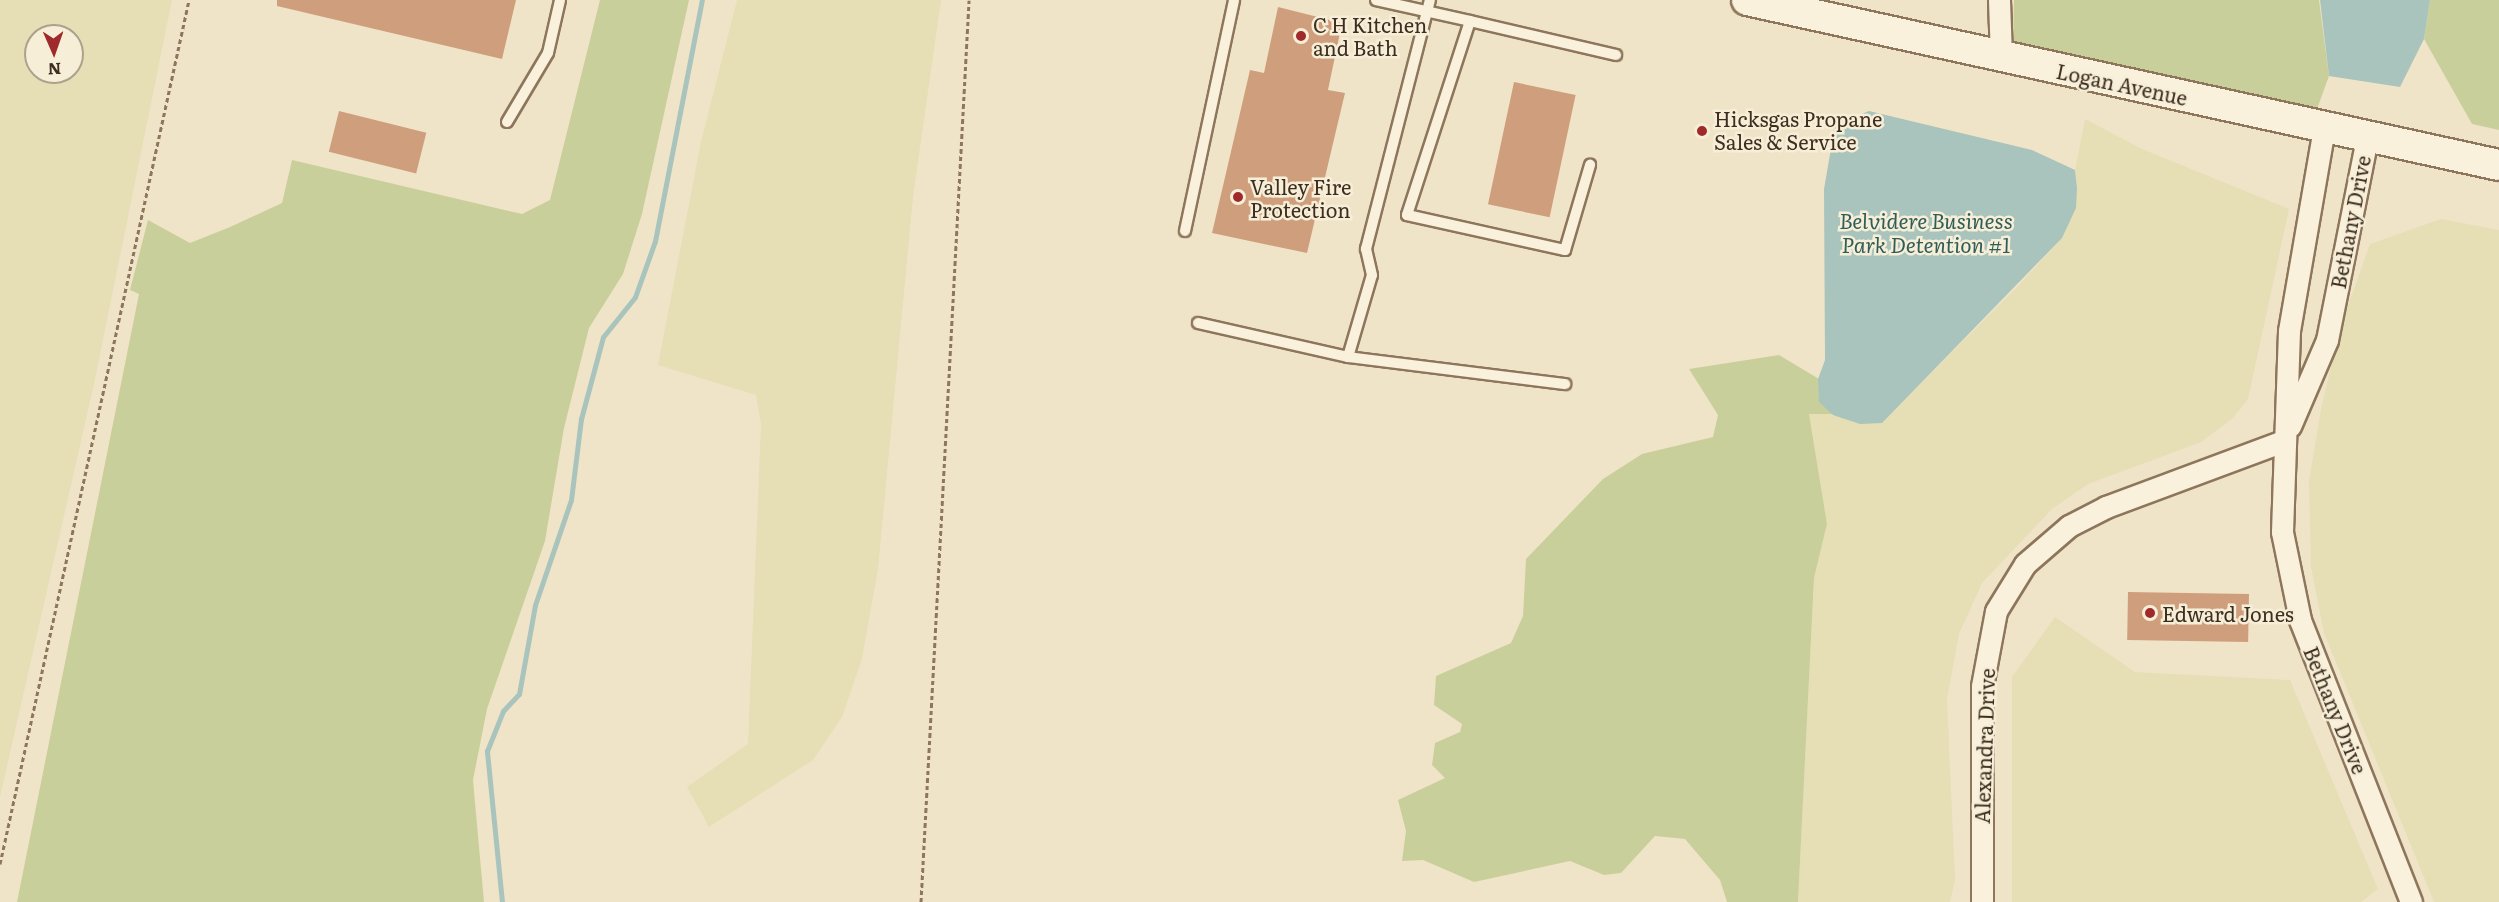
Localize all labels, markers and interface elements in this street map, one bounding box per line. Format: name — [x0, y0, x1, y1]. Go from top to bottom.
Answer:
place label: C H Kitchen and Bath — [1313, 13, 1427, 60]
north arrow — [24, 24, 84, 84]
marker: C H Kitchen and Bath — [1294, 29, 1308, 43]
text: N — [47, 58, 62, 82]
street label: Logan Avenue — [2054, 58, 2190, 110]
place label: Hicksgas Propane Sales & Service — [1714, 107, 1882, 154]
marker: Hicksgas Propane Sales & Service — [1695, 124, 1709, 138]
street label: Bethany Drive — [2325, 153, 2375, 291]
place label: Valley Fire Protection — [1250, 174, 1351, 221]
marker: Valley Fire Protection — [1231, 190, 1245, 204]
water label: Belvidere Business Park Detention #1 — [1839, 207, 2013, 257]
place label: Edward Jones — [2162, 601, 2294, 625]
marker: Edward Jones — [2143, 606, 2157, 620]
street label: Bethany Drive — [2300, 643, 2372, 777]
street label: Alexandra Drive — [1969, 668, 1999, 824]

